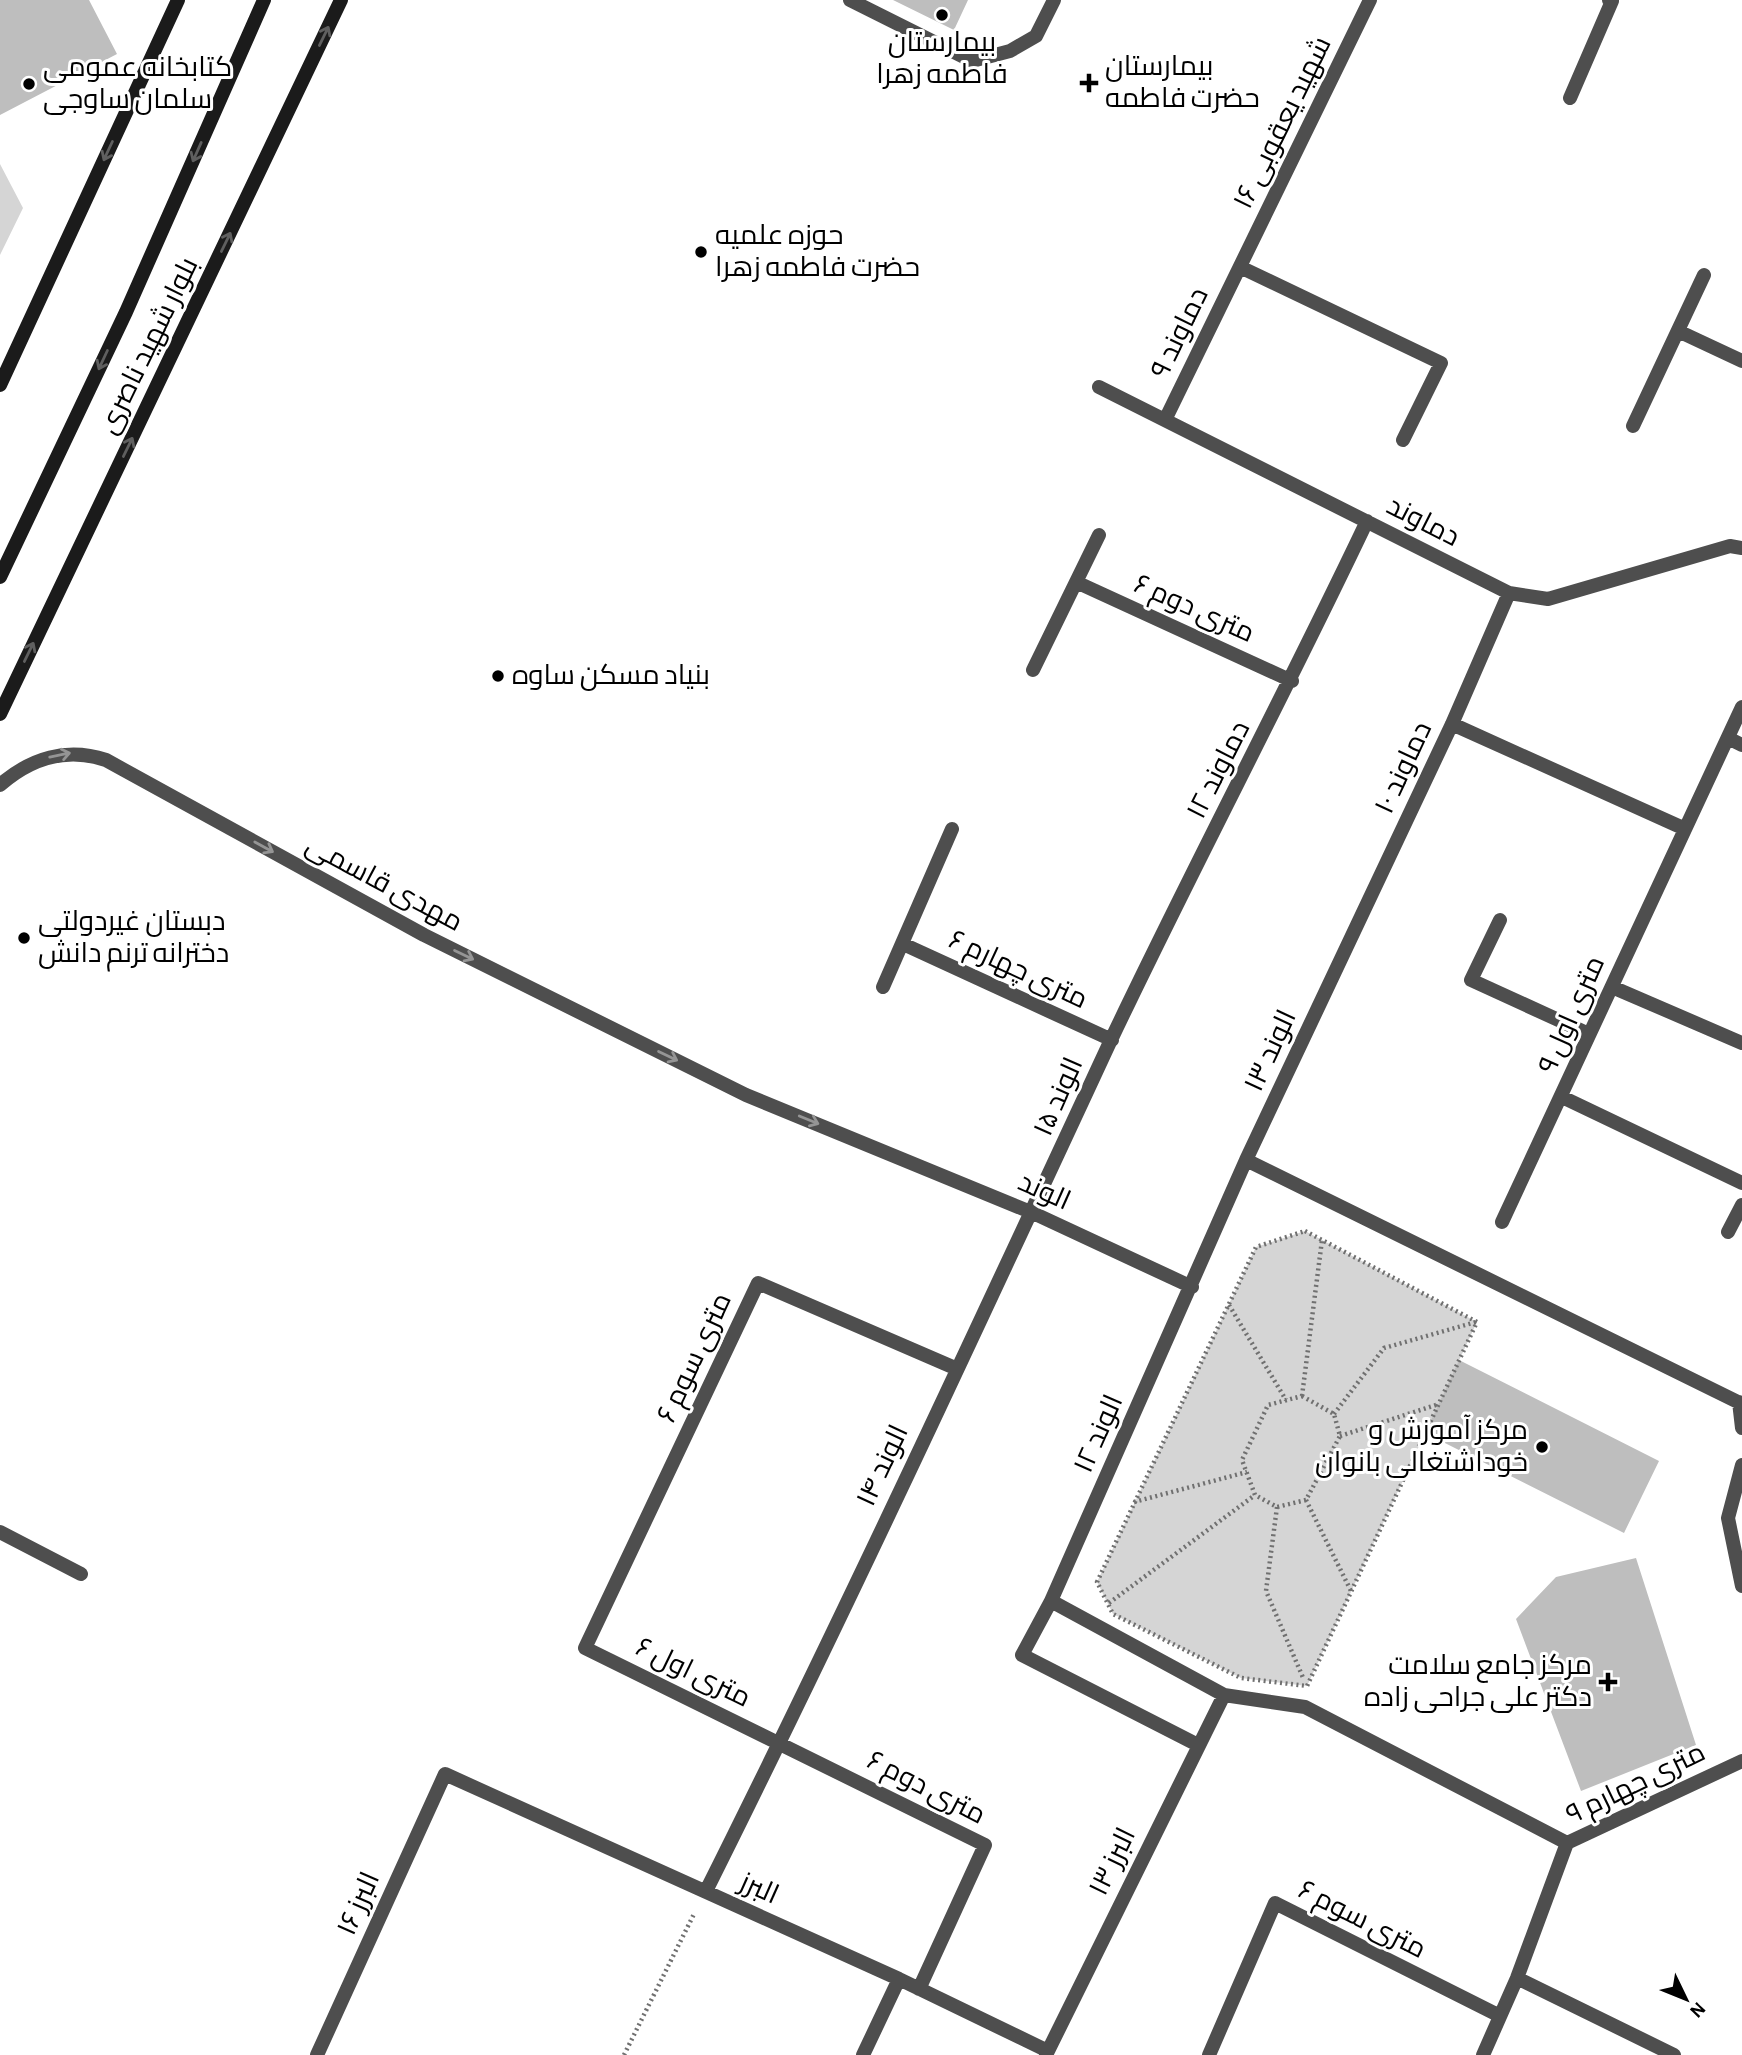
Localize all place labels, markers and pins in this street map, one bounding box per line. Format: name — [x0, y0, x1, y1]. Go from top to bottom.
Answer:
marker: بیمارستان فاطمه زهرا — [934, 7, 950, 23]
place label: بیمارستان فاطمه زهرا — [876, 29, 1008, 89]
place label: بیمارستان حضرت فاطمه — [1105, 53, 1260, 113]
place label: کتابخانه عمومی سلمان ساوجی — [43, 54, 232, 115]
marker: بیمارستان حضرت فاطمه — [1079, 73, 1099, 93]
marker: کتابخانه عمومی سلمان ساوجی — [21, 76, 37, 92]
place label: حوزه علمیه حضرت فاطمه زهرا — [715, 222, 920, 282]
marker: حوزه علمیه حضرت فاطمه زهرا — [693, 244, 709, 260]
place label: بنیاد مسکن ساوه — [512, 662, 710, 691]
marker: بنیاد مسکن ساوه — [490, 668, 506, 684]
place label: دبستان غیردولتی دخترانه ترنم دانش — [38, 908, 229, 972]
marker: دبستان غیردولتی دخترانه ترنم دانش — [16, 930, 32, 946]
place label: مرکز آموزش و خوداشتغالی بانوان — [1315, 1414, 1528, 1478]
marker: مرکز آموزش و خوداشتغالی بانوان — [1534, 1439, 1550, 1455]
place label: مرکز جامع سلامت دکتر علی جراحی زاده — [1364, 1652, 1592, 1713]
marker: مرکز جامع سلامت دکتر علی جراحی زاده — [1598, 1672, 1618, 1692]

